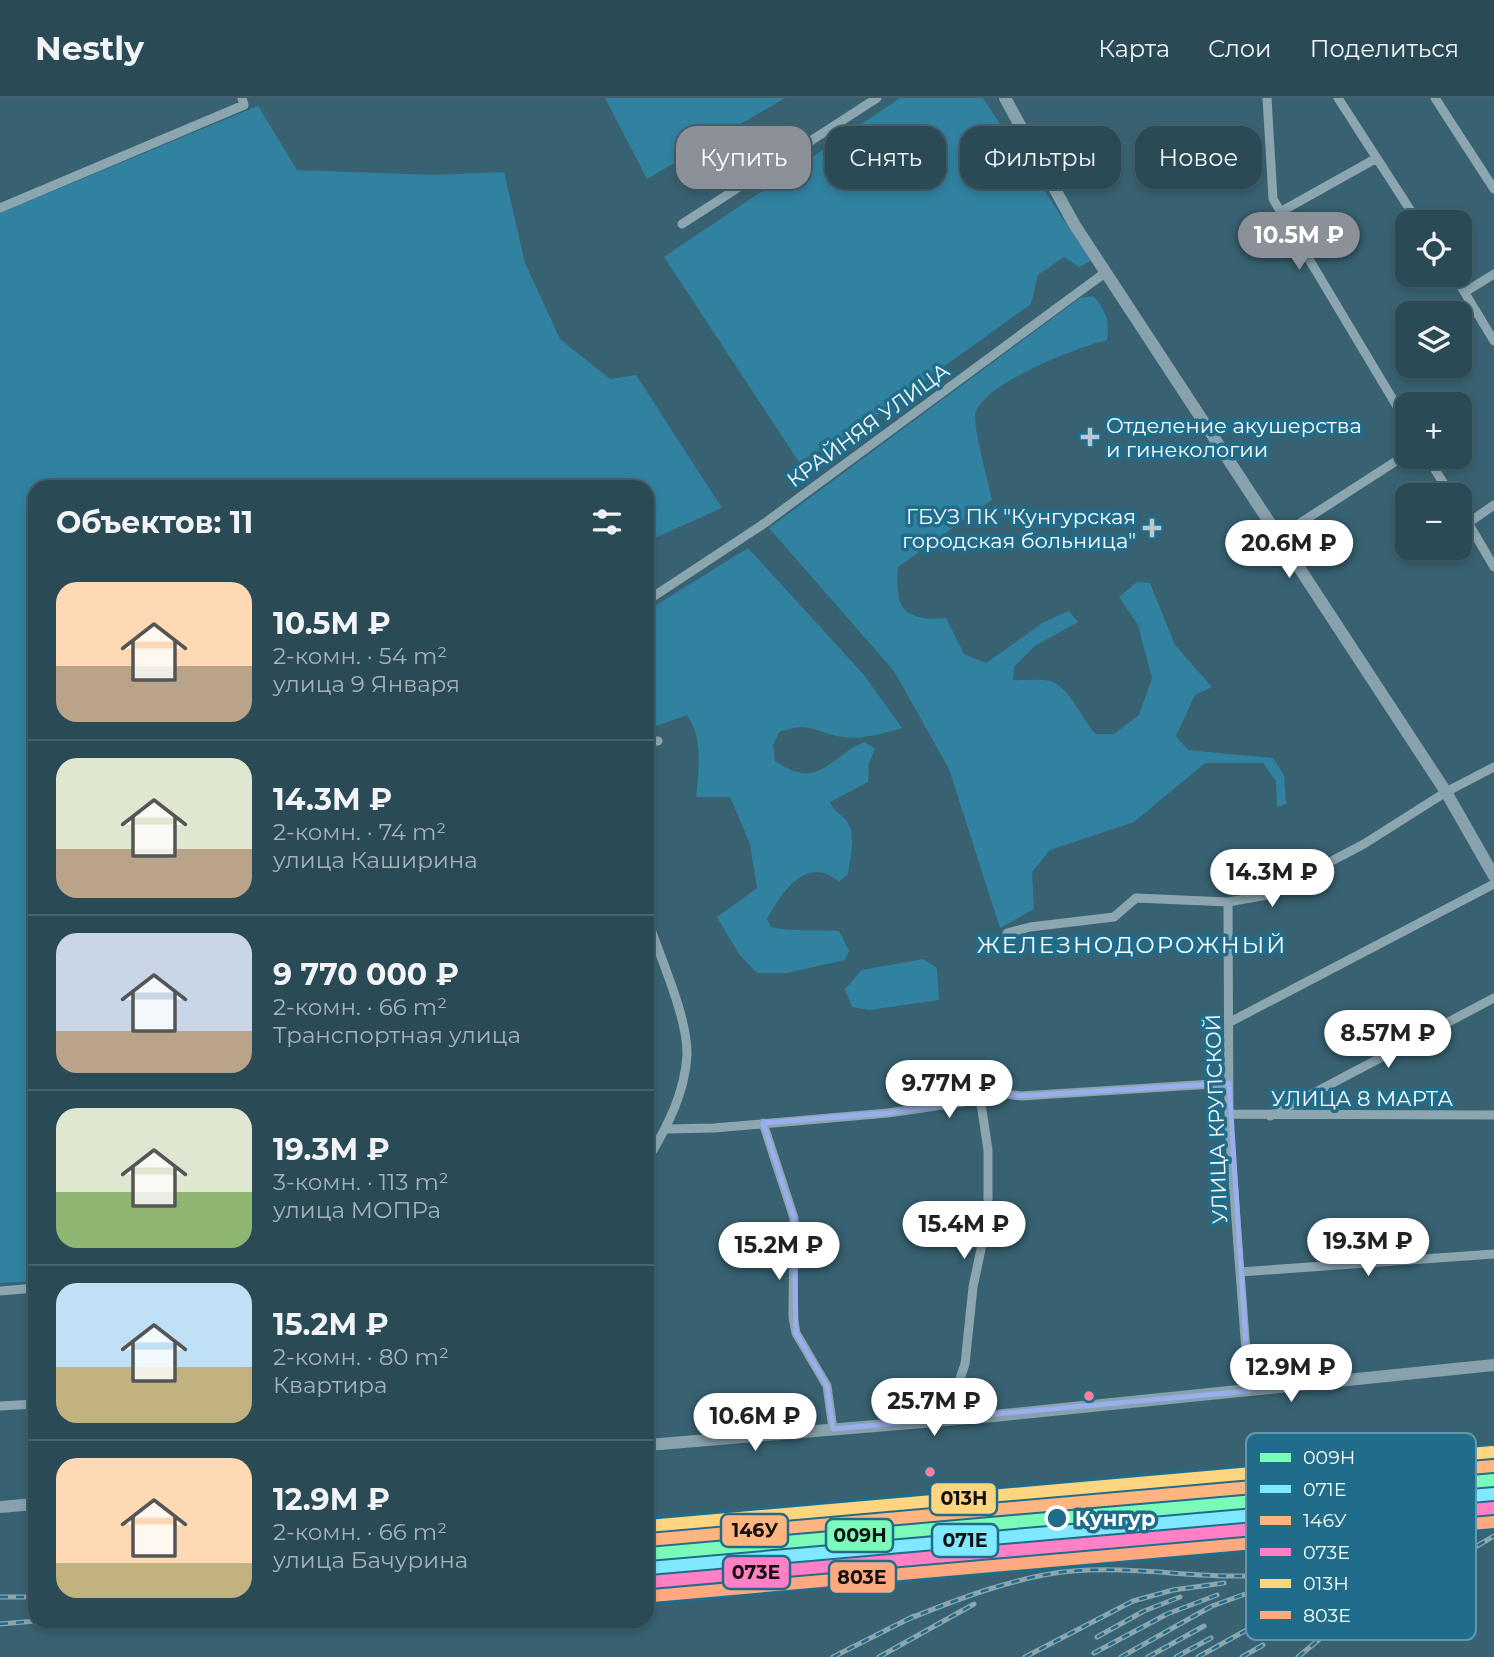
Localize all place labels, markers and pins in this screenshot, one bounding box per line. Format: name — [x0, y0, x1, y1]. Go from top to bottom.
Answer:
pin: 10.5M ₽ — [1234, 212, 1364, 272]
place label: Отделение акушерства и гинекологии — [1106, 413, 1362, 462]
marker: Отделение акушерства и гинекологии — [1080, 427, 1100, 447]
place label: ГБУЗ ПК "Кунгурская городская больница" — [902, 504, 1136, 553]
marker: ГБУЗ ПК "Кунгурская городская больница" — [1142, 518, 1162, 538]
pin: 20.6M ₽ — [1224, 520, 1354, 580]
pin: 14.3M ₽ — [1207, 850, 1337, 909]
pin: 8.57M ₽ — [1323, 1010, 1453, 1070]
pin: 9.77M ₽ — [884, 1060, 1014, 1120]
pin: 15.4M ₽ — [899, 1202, 1029, 1261]
pin: 19.3M ₽ — [1303, 1218, 1433, 1278]
pin: 15.2M ₽ — [714, 1222, 844, 1282]
pin: 12.9M ₽ — [1226, 1344, 1356, 1404]
pin: 25.7M ₽ — [869, 1378, 999, 1438]
unlabelled marker — [1082, 1389, 1096, 1403]
pin: 10.6M ₽ — [690, 1394, 820, 1453]
unlabelled marker — [923, 1465, 937, 1479]
marker: Кунгур — [1045, 1506, 1069, 1530]
place label: Кунгур — [1075, 1506, 1156, 1531]

